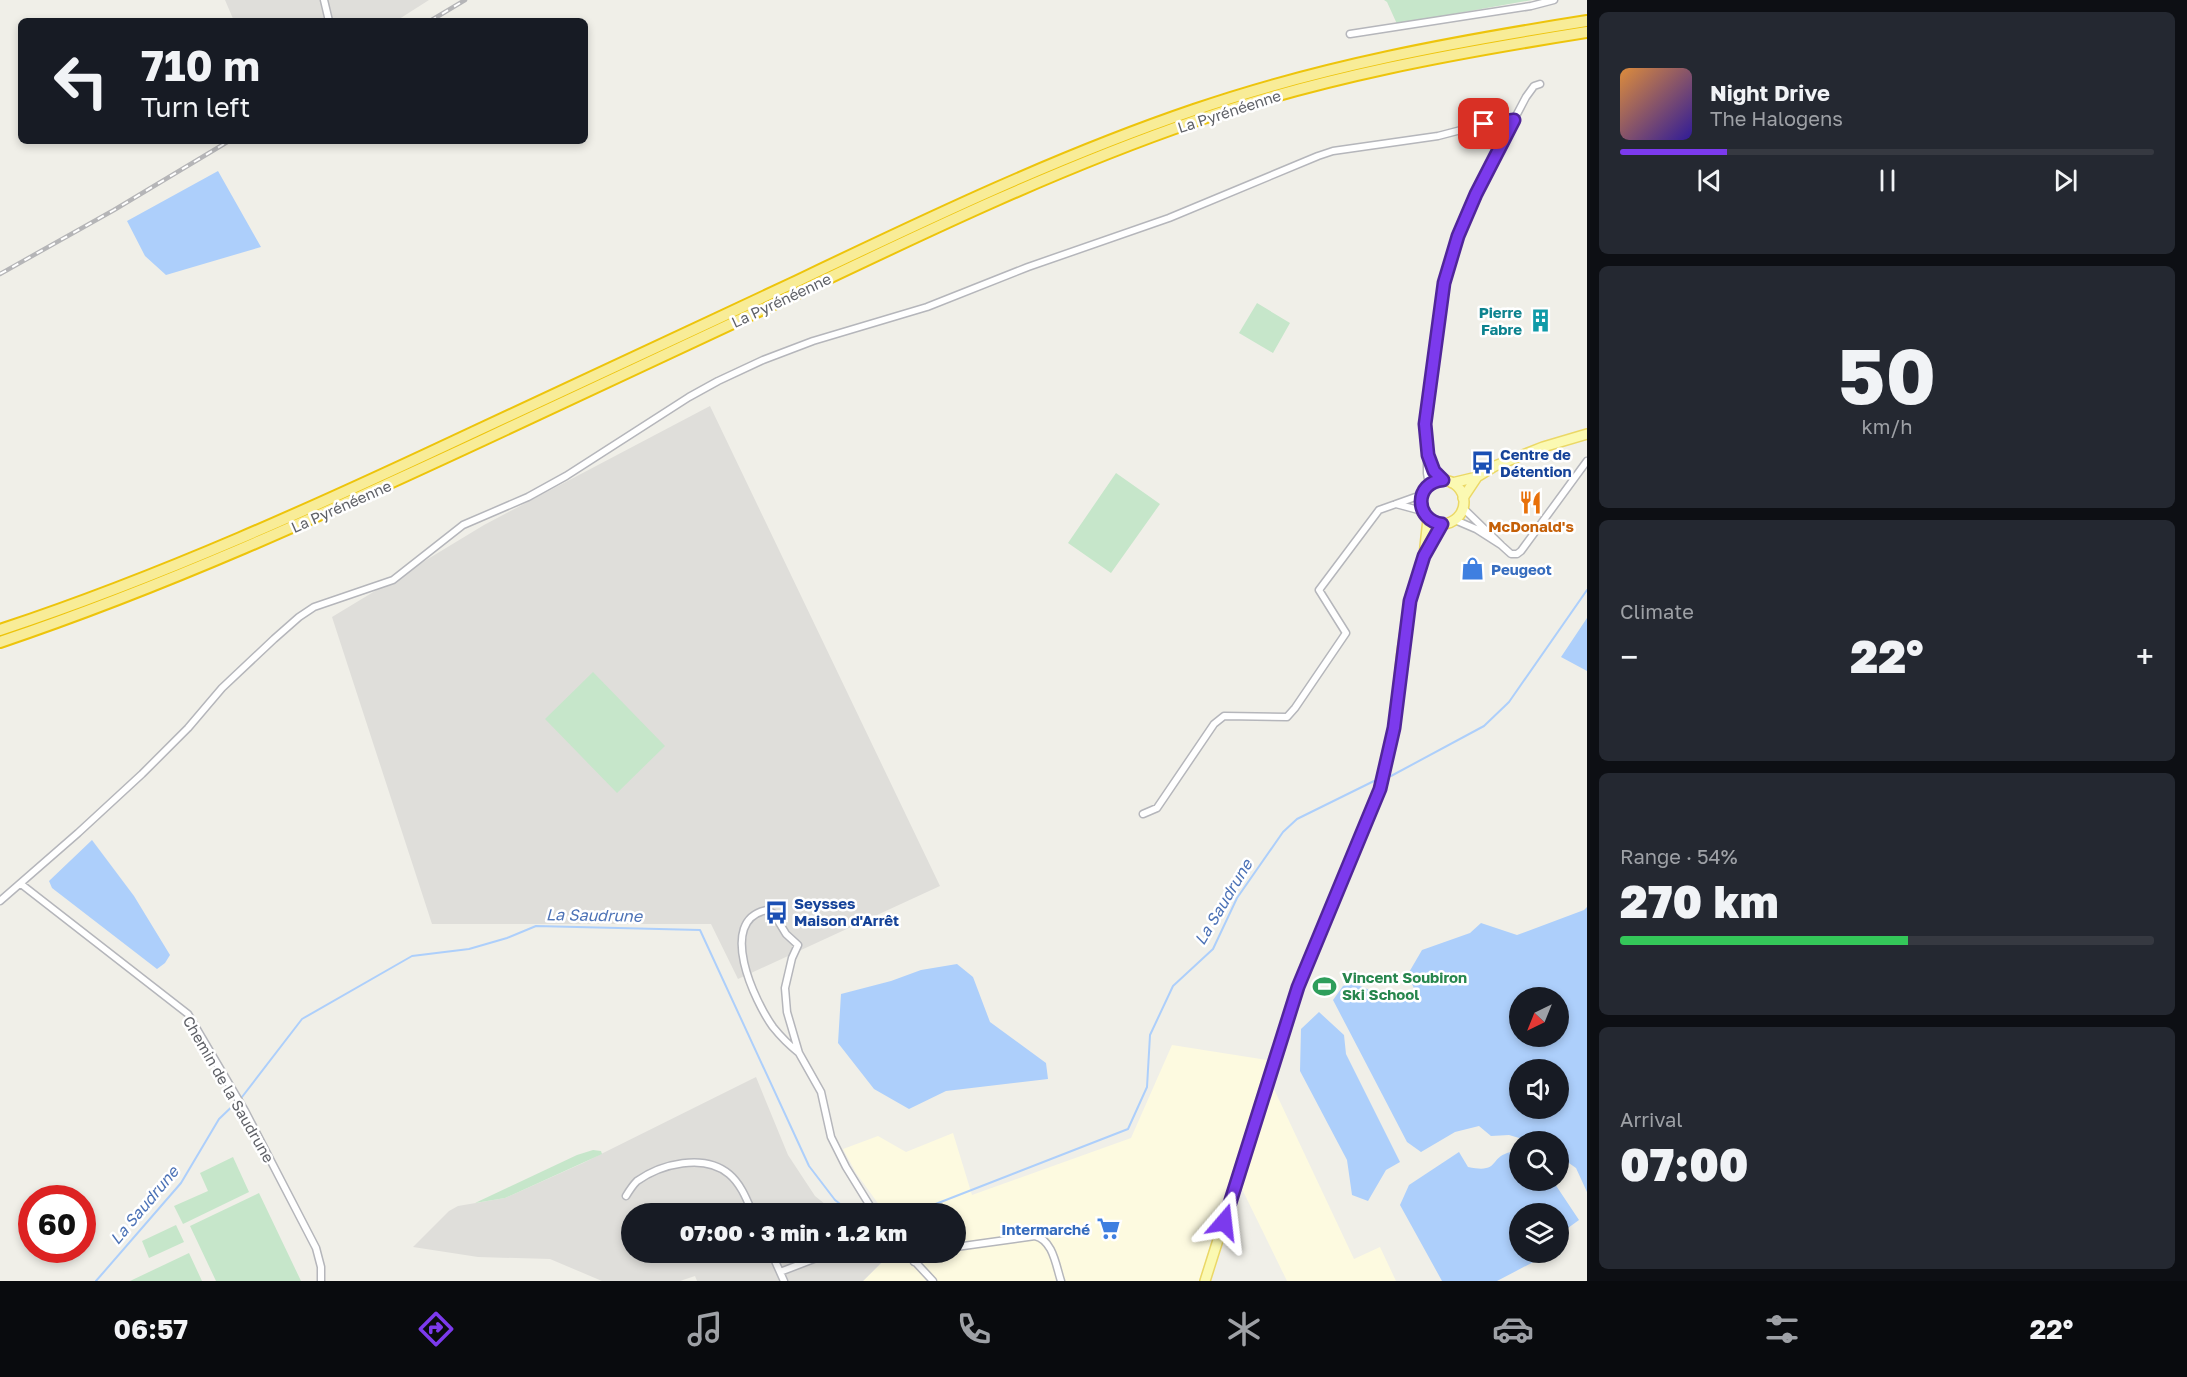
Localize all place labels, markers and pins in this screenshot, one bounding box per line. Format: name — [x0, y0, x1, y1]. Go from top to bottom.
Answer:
pin — [1458, 98, 1509, 149]
place label: Pierre Fabre — [1479, 303, 1522, 338]
building icon: Pierre Fabre — [1527, 308, 1553, 334]
place label: Centre de Détention — [1500, 445, 1572, 480]
bus stop icon: Centre de Détention — [1469, 450, 1495, 476]
restaurant icon: McDonald's — [1518, 489, 1544, 515]
place label: McDonald's — [1488, 517, 1574, 535]
shop icon: Peugeot — [1460, 556, 1486, 582]
place label: Peugeot — [1491, 560, 1552, 578]
place label: Seysses Maison d'Arrêt — [794, 894, 899, 929]
bus stop icon: Seysses Maison d'Arrêt — [763, 899, 789, 925]
place label: Vincent Soubiron Ski School — [1342, 968, 1467, 1003]
sports icon: Vincent Soubiron Ski School — [1311, 973, 1337, 999]
supermarket icon: Intermarché — [1095, 1216, 1121, 1242]
place label: Intermarché — [1001, 1220, 1090, 1238]

